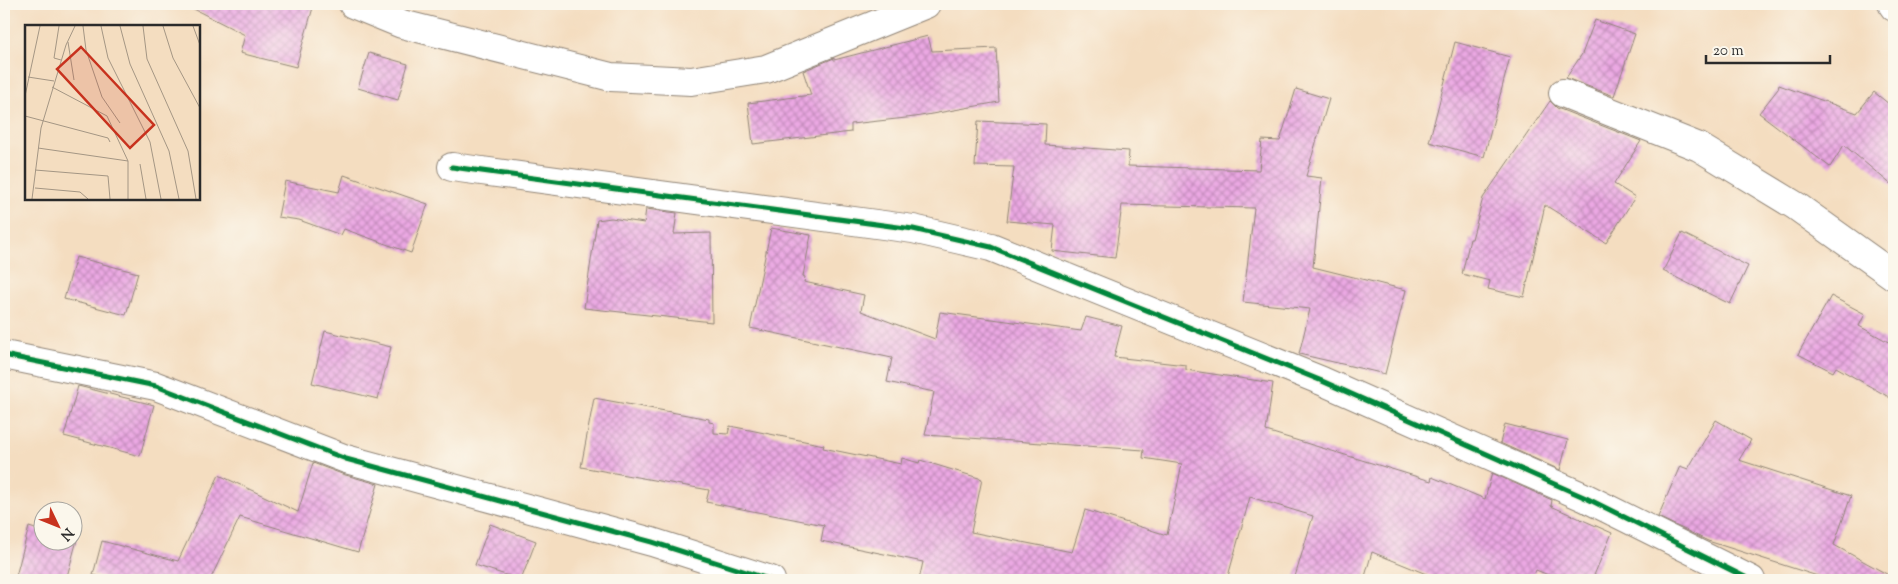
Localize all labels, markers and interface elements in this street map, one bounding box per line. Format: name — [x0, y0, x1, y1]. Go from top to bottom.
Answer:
inset map — [25, 25, 200, 200]
scale bar — [1706, 32, 1829, 64]
text: 20 m — [1713, 41, 1744, 62]
north arrow — [32, 502, 82, 552]
text: N — [55, 523, 77, 544]

